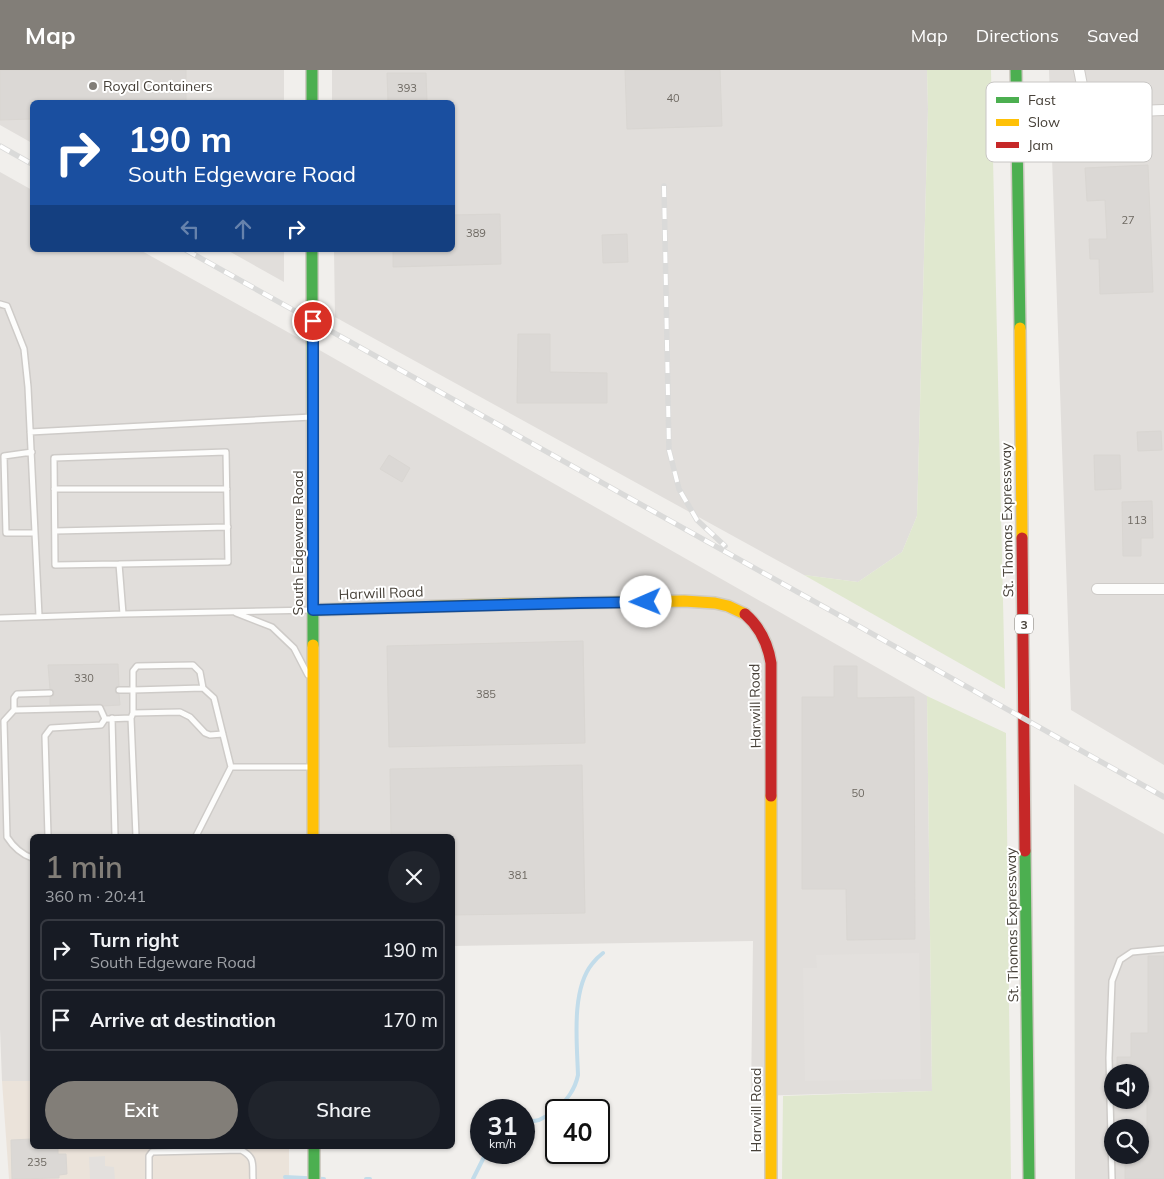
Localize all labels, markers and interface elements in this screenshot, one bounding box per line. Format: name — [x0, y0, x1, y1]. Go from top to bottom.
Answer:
text: Map — [25, 20, 76, 50]
text: Map — [911, 24, 948, 47]
text: Directions — [976, 24, 1059, 47]
text: Saved — [1087, 24, 1139, 47]
place label: Royal Containers — [103, 77, 213, 95]
marker: Royal Containers — [87, 80, 99, 92]
house number: 393 — [397, 81, 417, 95]
legend — [986, 82, 1152, 162]
house number: 40 — [666, 91, 680, 105]
text: Fast — [1028, 91, 1056, 109]
text: Slow — [1028, 113, 1060, 131]
text: 190 m — [128, 117, 232, 161]
icon: right — [45, 120, 110, 185]
text: Jam — [1028, 136, 1053, 154]
text: South Edgeware Road — [128, 160, 356, 188]
house number: 27 — [1121, 213, 1135, 227]
icon: left — [176, 215, 204, 243]
icon: ahead — [229, 215, 257, 243]
icon: right — [282, 215, 310, 243]
house number: 389 — [466, 226, 486, 240]
pin — [292, 300, 334, 342]
icon: arrive — [299, 307, 327, 335]
street label: St. Thomas Expressway — [997, 442, 1017, 598]
street label: South Edgeware Road — [289, 470, 307, 616]
house number: 113 — [1127, 513, 1147, 527]
position arrow — [619, 575, 671, 627]
street label: Harwill Road — [338, 583, 424, 603]
road number: 3 — [1015, 614, 1033, 634]
street label: Harwill Road — [745, 663, 765, 749]
house number: 330 — [74, 671, 94, 685]
house number: 385 — [476, 687, 496, 701]
house number: 50 — [851, 786, 865, 800]
street label: St. Thomas Expressway — [1002, 847, 1022, 1003]
text: 1 min — [45, 848, 123, 886]
button: close — [388, 851, 440, 903]
house number: 381 — [508, 868, 528, 882]
text: 360 m · 20:41 — [45, 886, 146, 906]
text: Turn right — [90, 928, 179, 952]
icon: right — [47, 936, 75, 964]
text: 190 m — [382, 938, 438, 962]
text: South Edgeware Road — [90, 952, 256, 972]
icon: arrive — [47, 1006, 75, 1034]
text: Arrive at destination — [90, 1008, 276, 1032]
text: 170 m — [382, 1008, 438, 1032]
map controls — [1104, 1064, 1149, 1164]
button: sound — [1104, 1064, 1149, 1109]
street label: Harwill Road — [747, 1068, 765, 1152]
button: Exit — [45, 1081, 238, 1139]
button: Share — [248, 1081, 440, 1139]
speed limit sign: 40 — [545, 1099, 610, 1164]
text: 31 — [487, 1110, 518, 1141]
button: search — [1104, 1119, 1149, 1164]
text: km/h — [489, 1136, 516, 1151]
house number: 235 — [27, 1155, 47, 1169]

